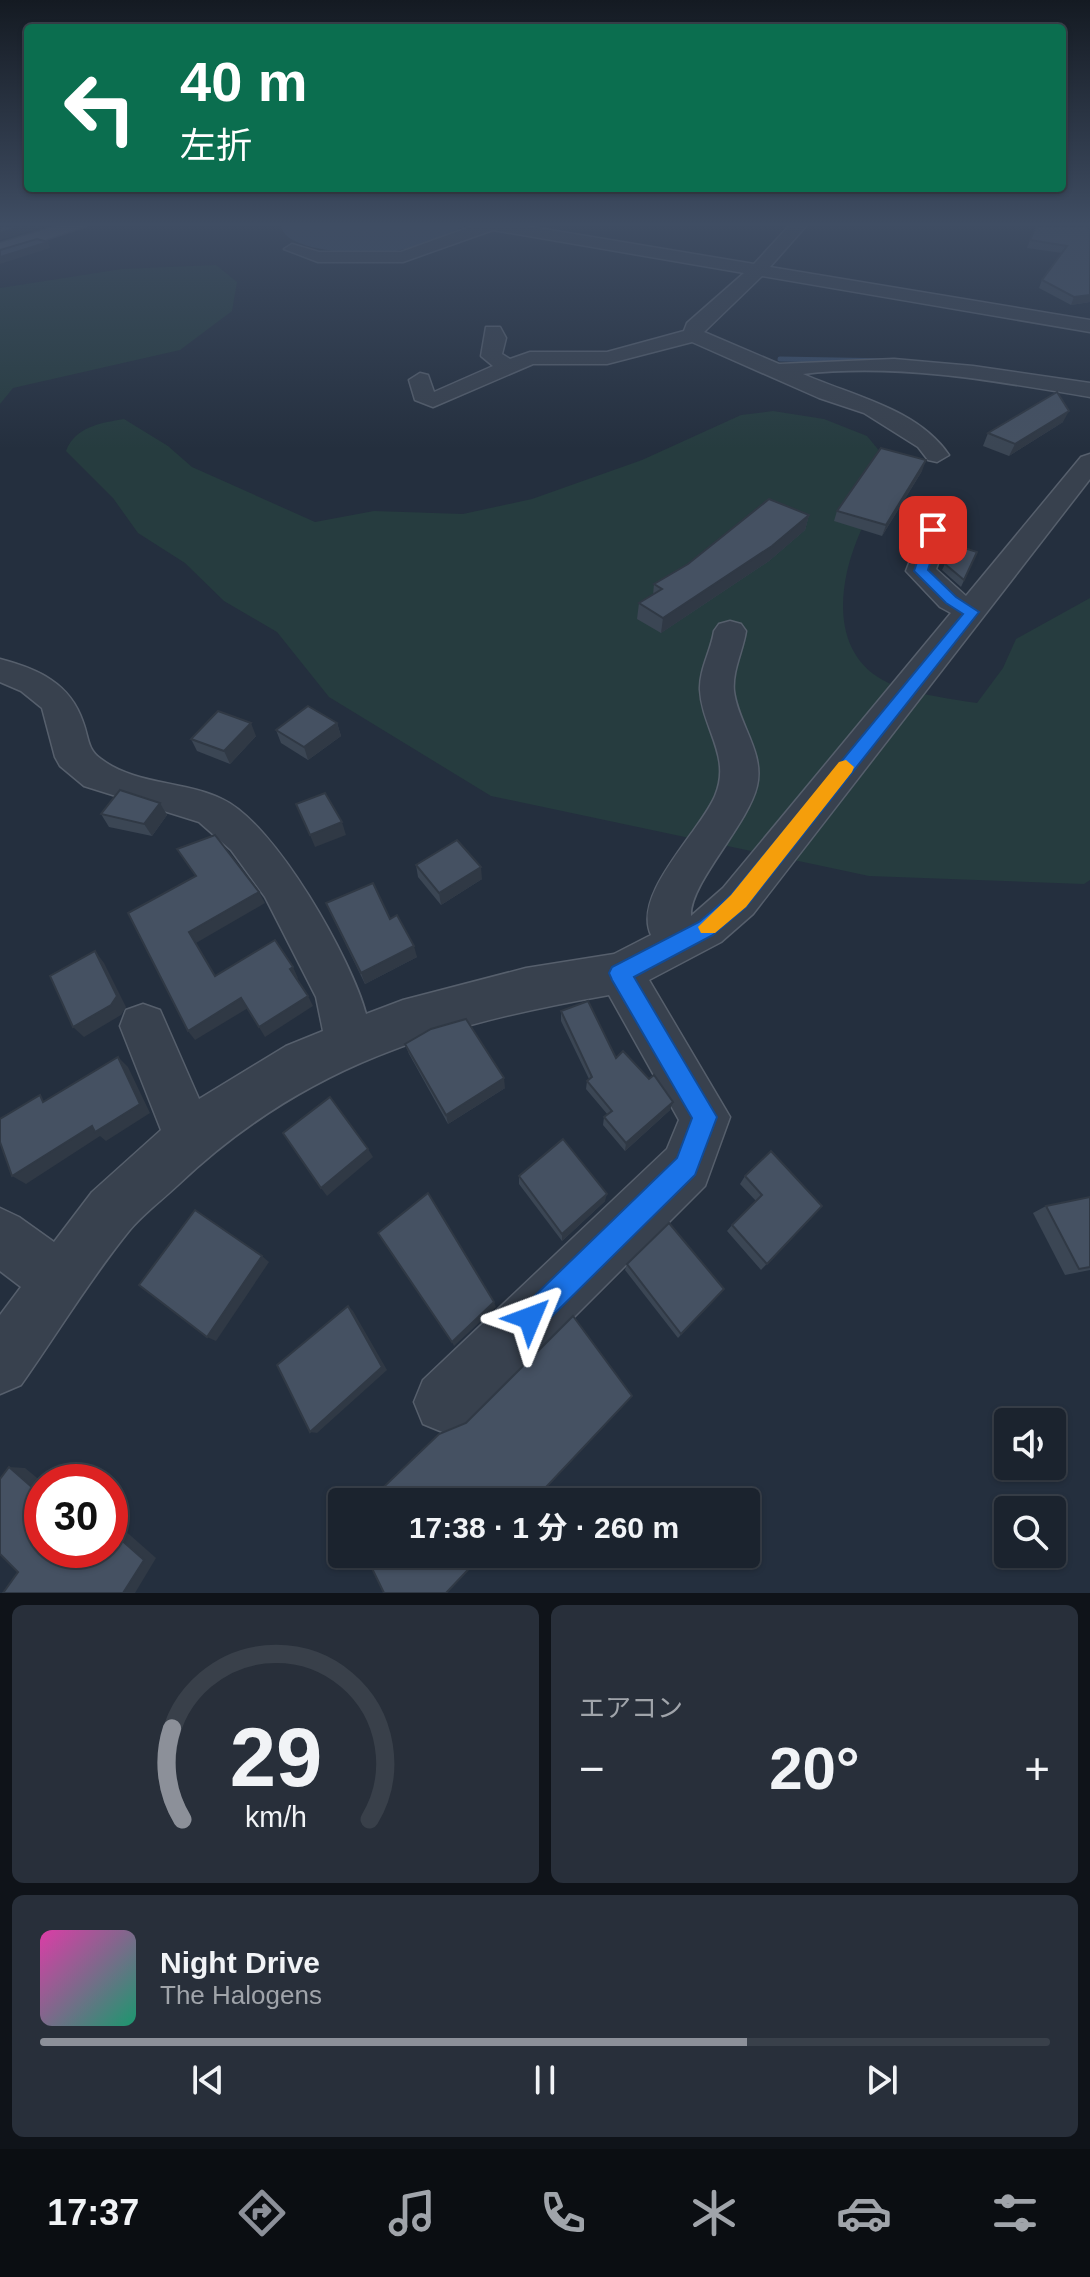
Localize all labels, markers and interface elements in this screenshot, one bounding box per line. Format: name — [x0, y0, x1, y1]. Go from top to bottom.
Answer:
text: 40 m — [180, 50, 308, 113]
icon: left — [48, 56, 152, 160]
text: 左折 — [180, 125, 252, 166]
pin — [899, 496, 967, 564]
icon: arrive — [911, 508, 955, 552]
position arrow — [488, 1276, 572, 1360]
map controls — [994, 1408, 1066, 1568]
button: sound — [994, 1408, 1066, 1480]
speed limit sign: 30 — [24, 1464, 128, 1568]
button: search — [994, 1496, 1066, 1568]
text: 17:38 · 1 分 · 260 m — [409, 1511, 679, 1544]
text: エアコン — [579, 1693, 683, 1723]
text: 29 — [229, 1711, 322, 1804]
text: 20° — [769, 1735, 860, 1802]
text: − — [579, 1744, 605, 1793]
text: + — [1024, 1744, 1050, 1793]
text: km/h — [245, 1801, 306, 1833]
text: Night Drive — [160, 1946, 320, 1979]
text: The Halogens — [160, 1980, 322, 2010]
icon: previous — [186, 2058, 230, 2102]
icon: pause — [523, 2058, 567, 2102]
icon: next — [860, 2058, 904, 2102]
icon: directions — [234, 2185, 290, 2241]
icon: music — [384, 2185, 440, 2241]
icon: phone — [535, 2185, 591, 2241]
icon: climate — [686, 2185, 742, 2241]
icon: car — [836, 2185, 892, 2241]
icon: filters — [987, 2185, 1043, 2241]
text: 17:37 — [47, 2192, 139, 2233]

